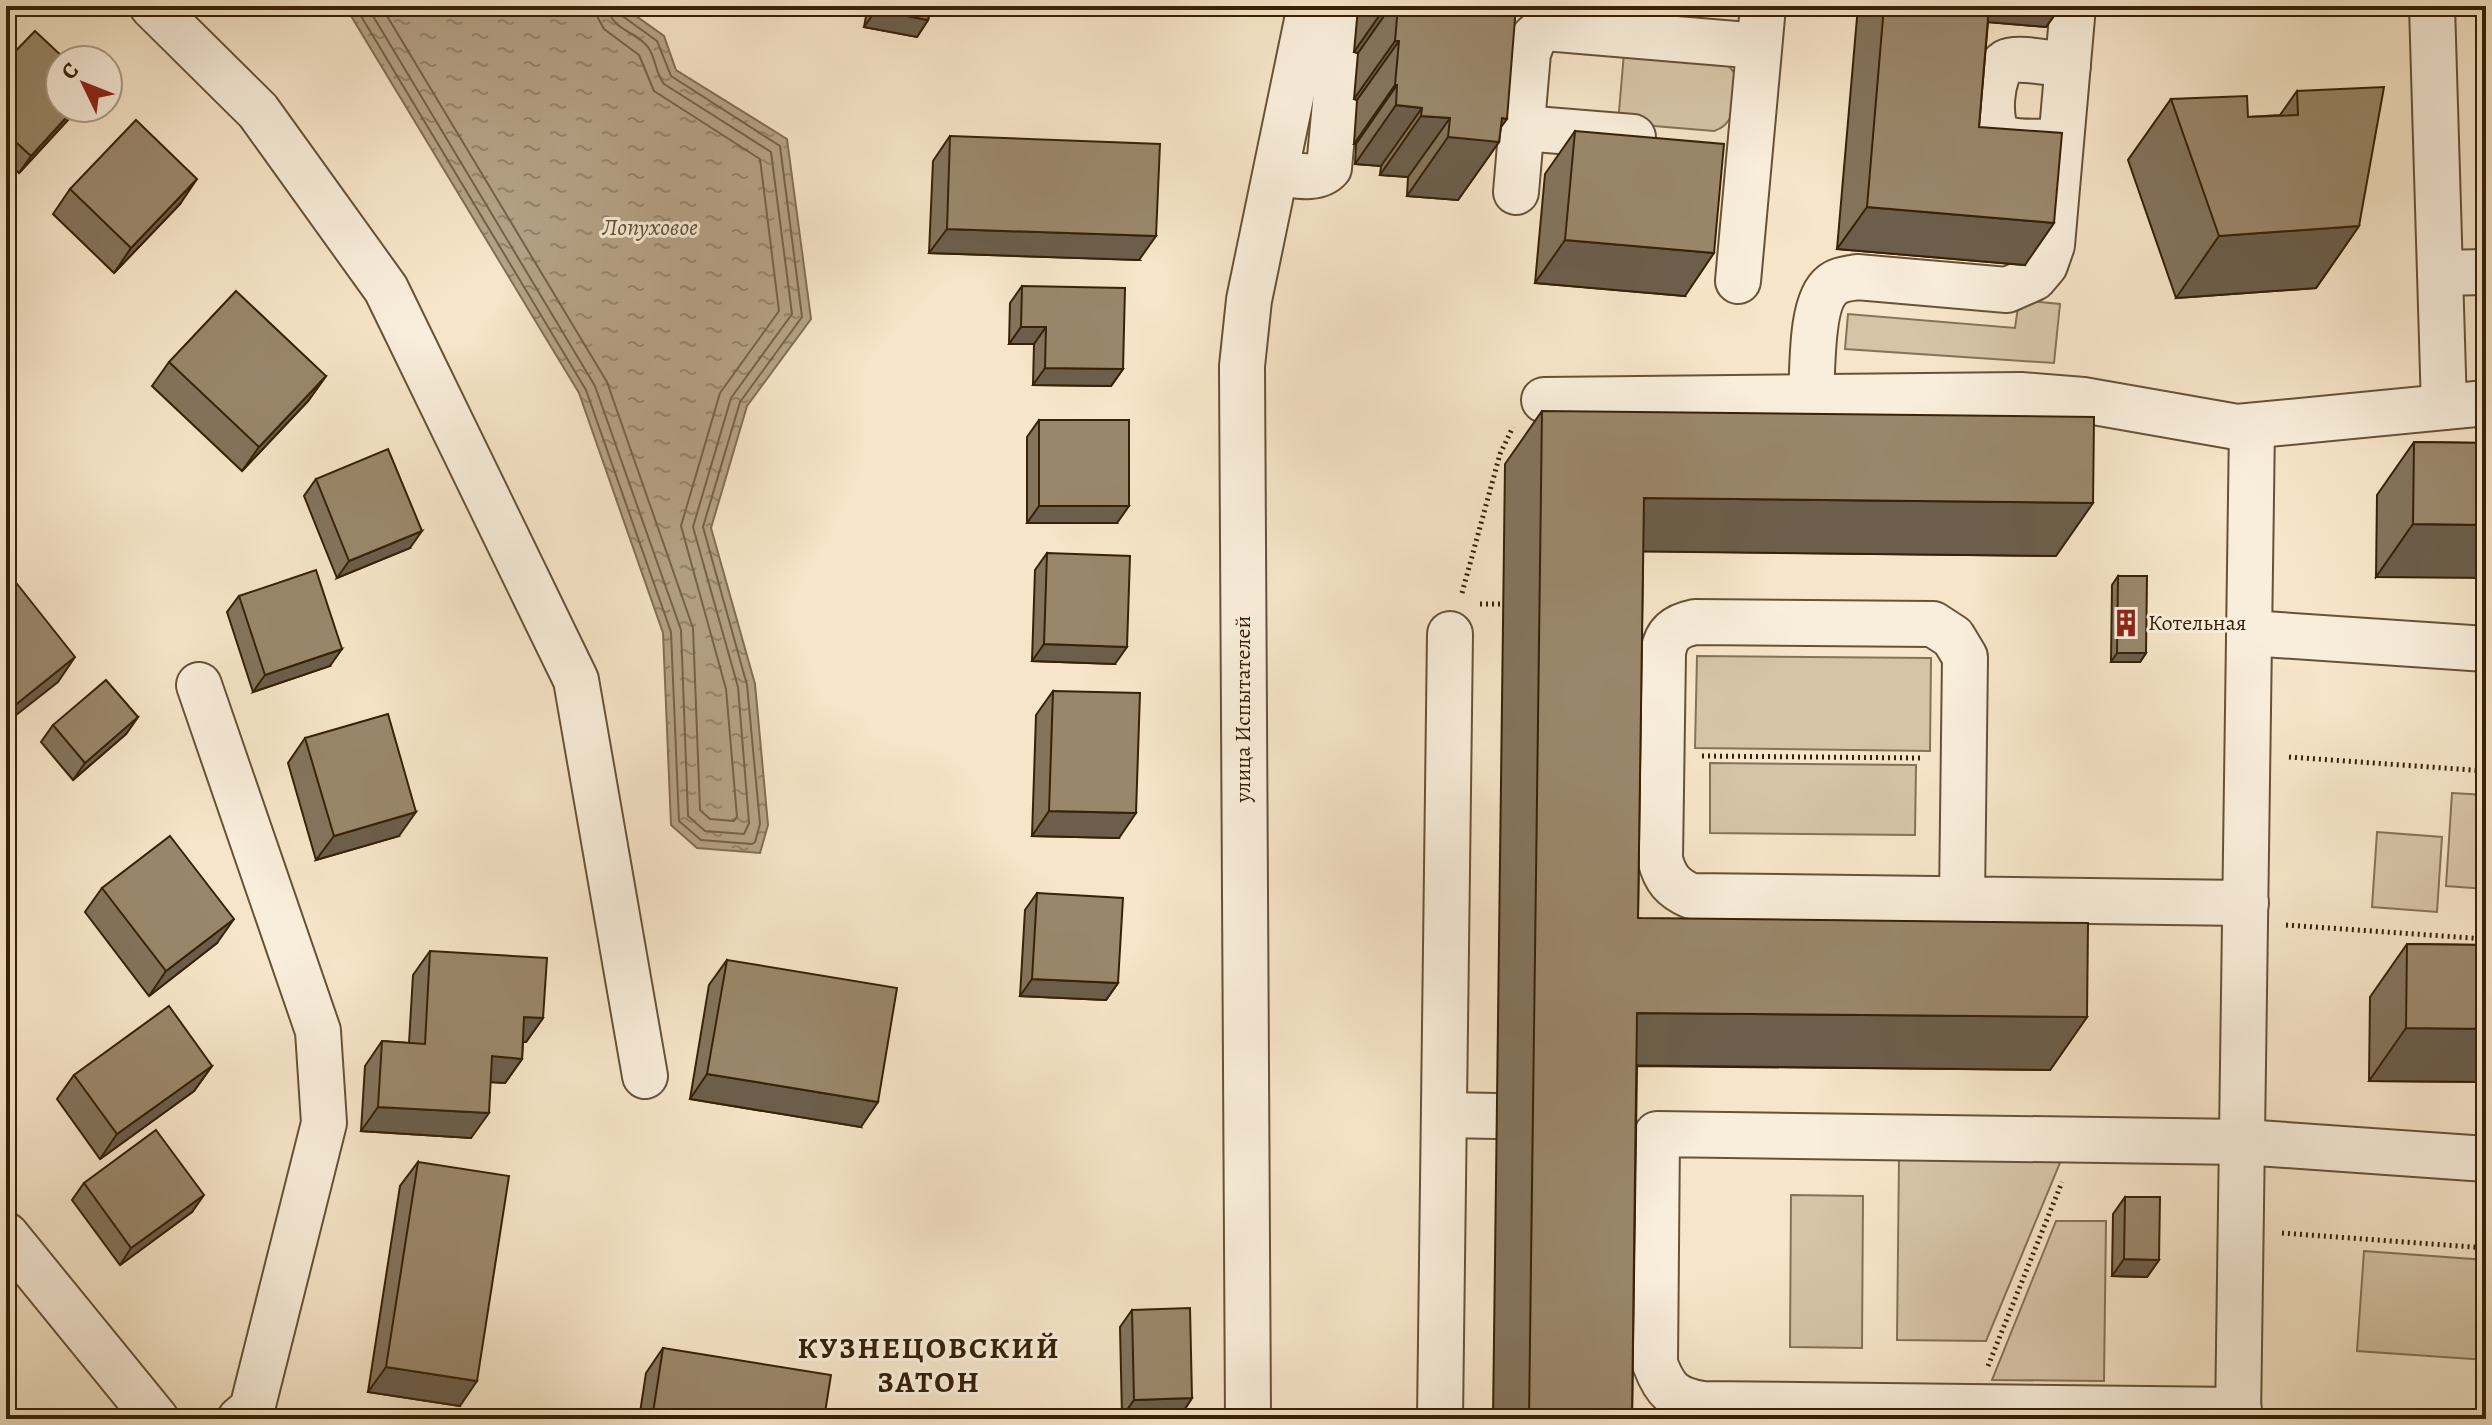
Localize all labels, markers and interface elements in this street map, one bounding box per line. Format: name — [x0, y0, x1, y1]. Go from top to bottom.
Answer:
north arrow — [44, 44, 124, 124]
text: С — [55, 56, 86, 86]
water label: Лопуховое — [601, 211, 698, 243]
building icon: Котельная — [2111, 608, 2141, 638]
place label: Котельная — [2148, 608, 2246, 638]
street label: улица Испытателей — [1228, 616, 1258, 803]
district label: КУЗНЕЦОВСКИЙ ЗАТОН — [798, 1328, 1060, 1402]

